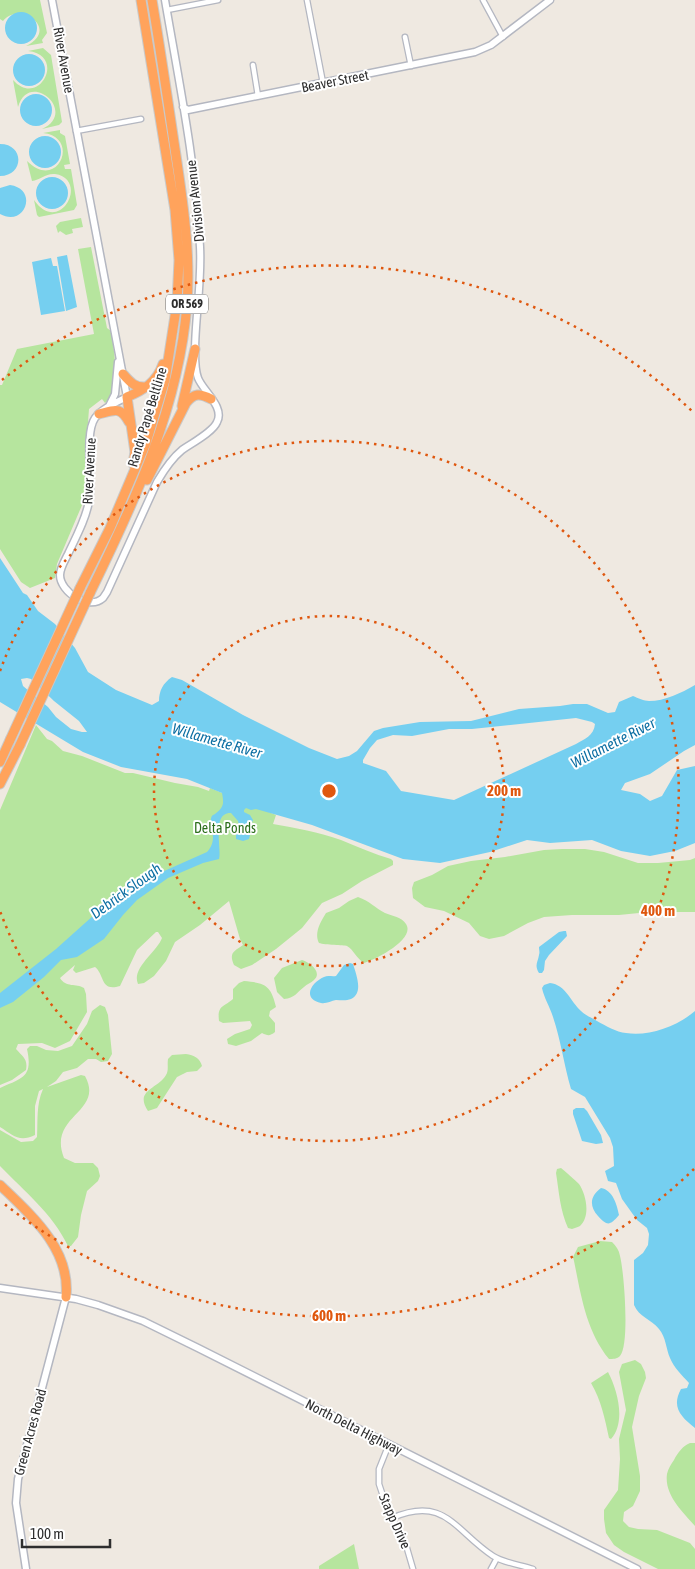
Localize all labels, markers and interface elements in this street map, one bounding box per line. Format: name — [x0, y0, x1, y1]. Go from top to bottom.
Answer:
street label: River Avenue — [50, 26, 78, 94]
street label: Beaver Street — [300, 67, 370, 95]
street label: Division Avenue — [183, 159, 207, 243]
road number: OR 569 — [166, 294, 208, 314]
street label: Randy Papé Beltline — [124, 365, 170, 469]
street label: River Avenue — [79, 437, 99, 505]
water label: Willamette River — [568, 714, 658, 771]
water label: Willamette River — [170, 720, 264, 762]
centre of rings — [320, 782, 338, 800]
text: 200 m — [487, 782, 521, 799]
park label: Delta Ponds — [194, 820, 256, 836]
water label: Debrick Slough — [87, 859, 164, 922]
text: 400 m — [640, 902, 675, 919]
text: 600 m — [312, 1307, 346, 1324]
street label: Green Acres Road — [11, 1387, 49, 1477]
street label: North Delta Highway — [303, 1396, 405, 1458]
street label: Stapp Drive — [376, 1491, 414, 1551]
scale bar — [22, 1516, 110, 1548]
text: 100 m — [30, 1525, 64, 1542]

